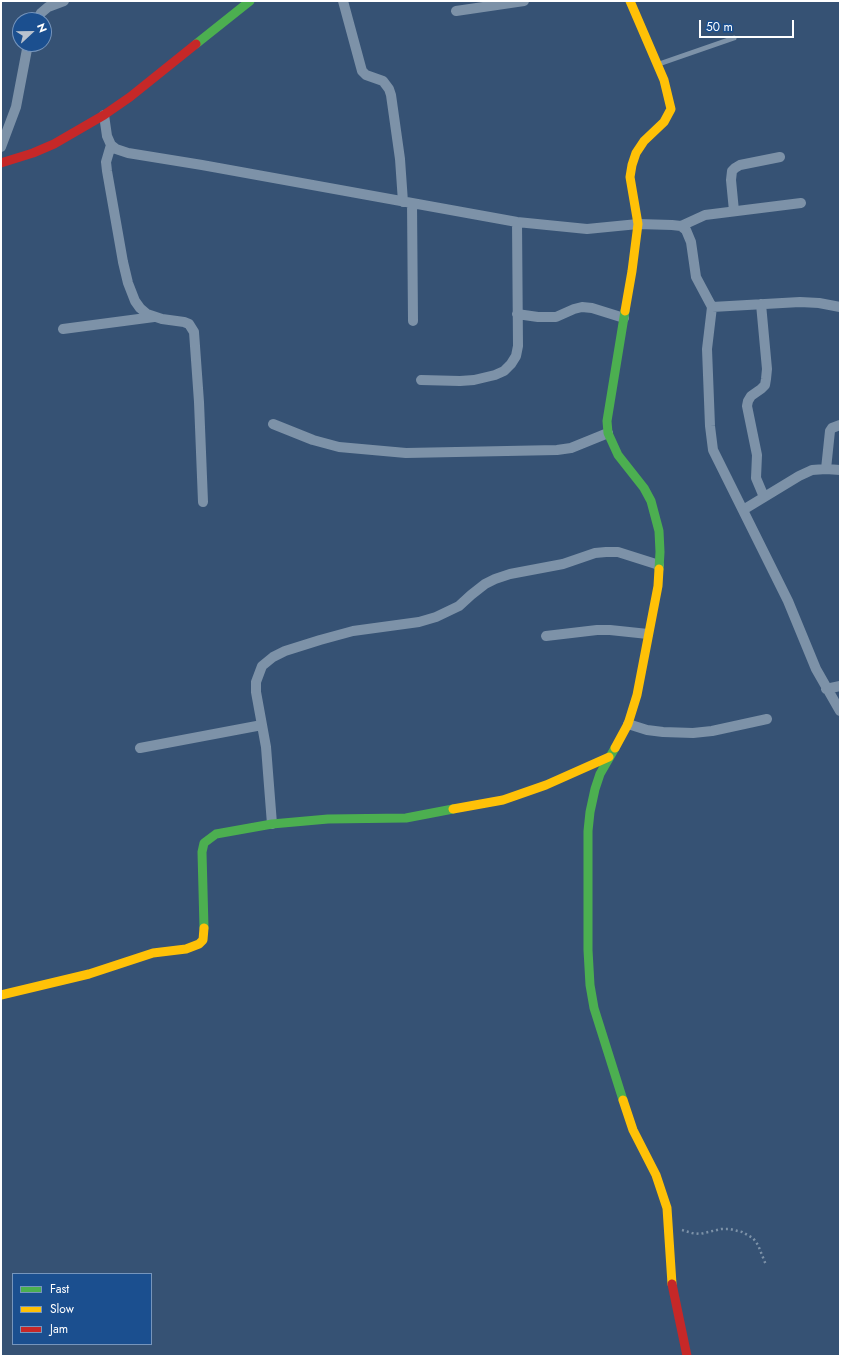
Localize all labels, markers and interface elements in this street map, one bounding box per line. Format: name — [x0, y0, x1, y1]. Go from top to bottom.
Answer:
north arrow — [12, 12, 52, 52]
scale bar — [701, 12, 796, 38]
text: 50 m — [706, 18, 733, 36]
text: N — [33, 21, 51, 35]
legend — [12, 1273, 152, 1345]
text: Fast — [50, 1280, 69, 1298]
text: Slow — [50, 1300, 74, 1318]
text: Jam — [50, 1320, 68, 1338]

